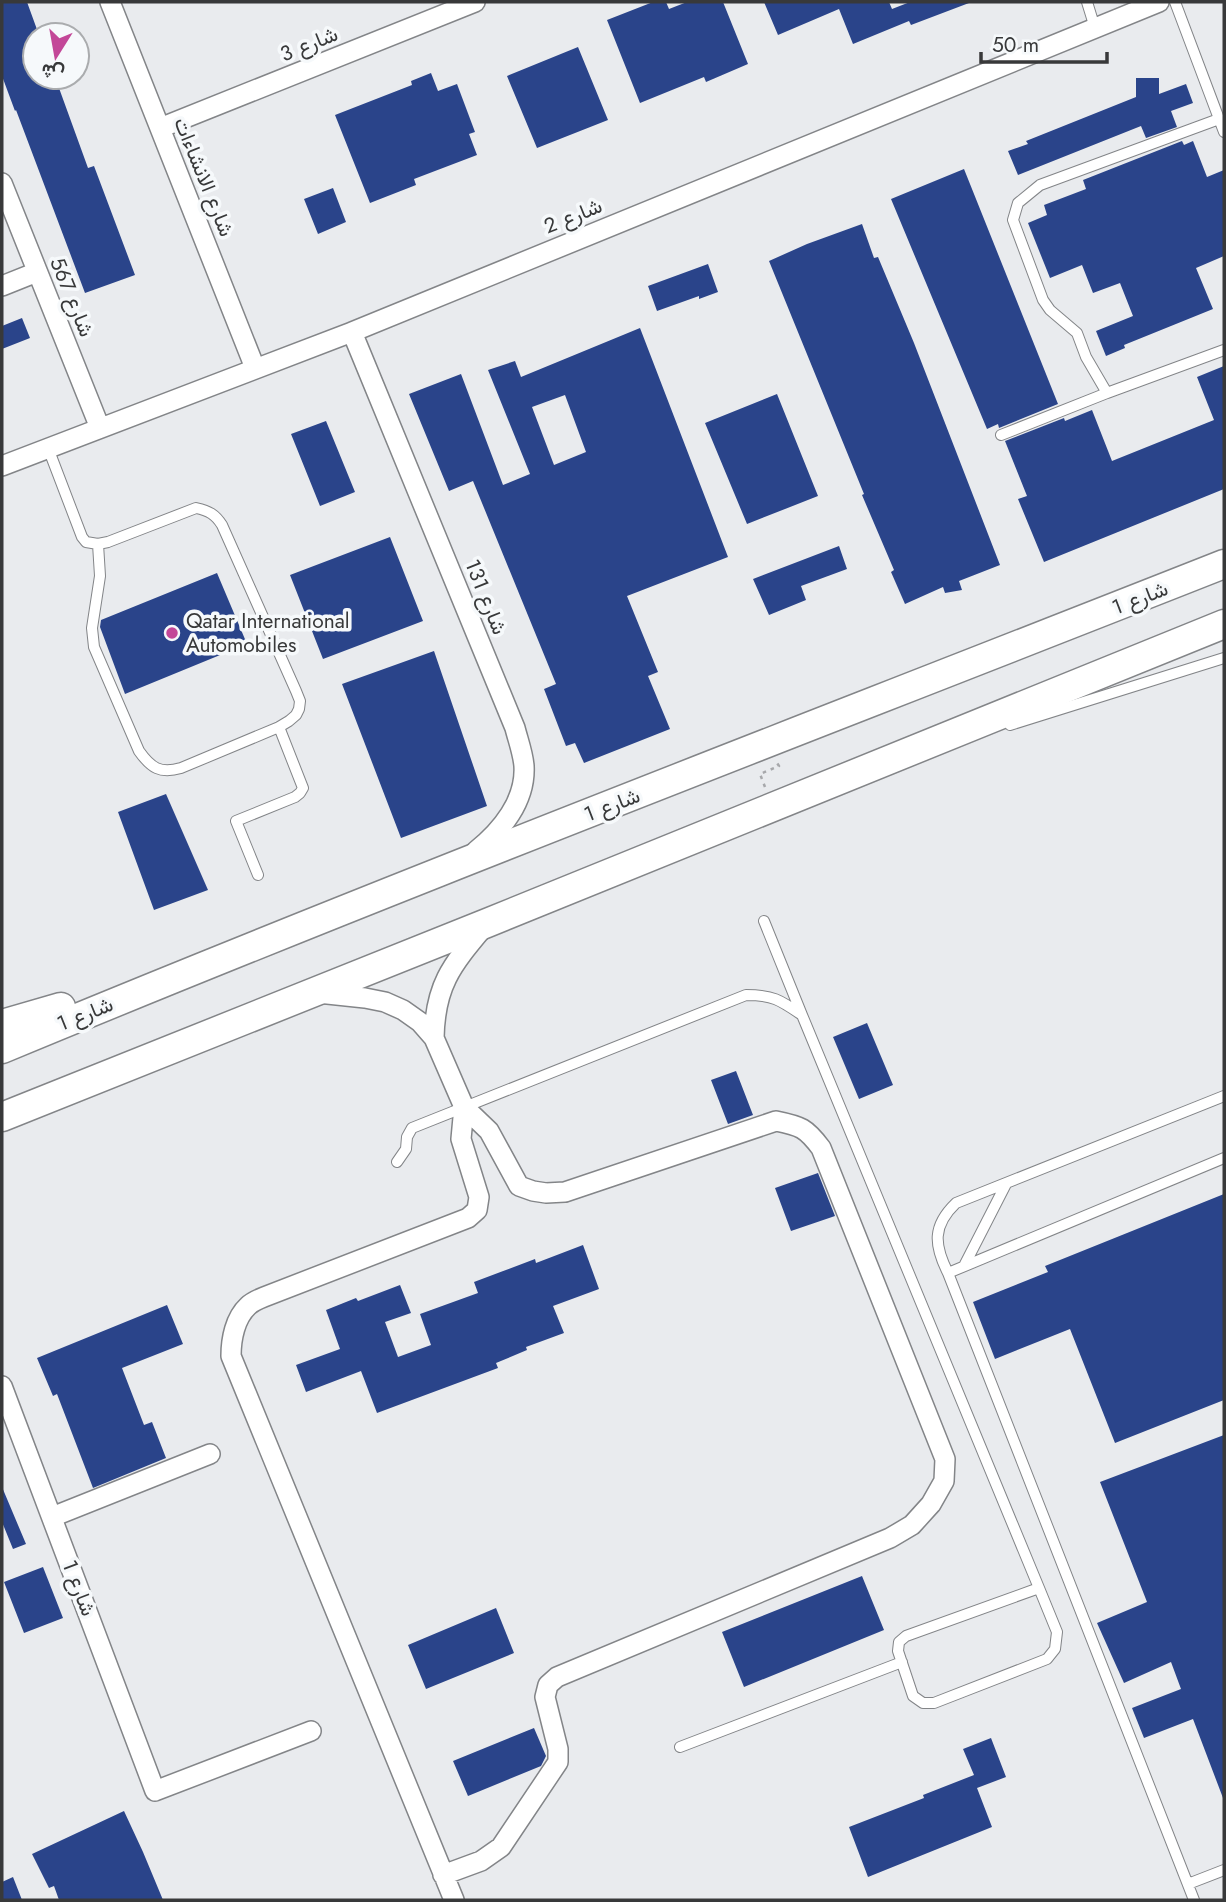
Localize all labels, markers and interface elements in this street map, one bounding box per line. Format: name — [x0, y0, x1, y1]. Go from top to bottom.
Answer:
street label: شارع 3 — [276, 19, 342, 69]
north arrow — [21, 21, 91, 91]
scale bar — [981, 21, 1107, 65]
text: 50 m — [992, 30, 1039, 60]
text: ش — [39, 57, 67, 88]
street label: شارع الانشاءات — [166, 113, 242, 241]
street label: شارع 2 — [539, 191, 607, 241]
street label: شارع 567 — [42, 253, 102, 341]
street label: شارع 131 — [457, 555, 515, 639]
street label: شارع 1 — [1108, 574, 1172, 622]
place label: Qatar International Automobiles — [186, 606, 350, 660]
marker: Qatar International Automobiles — [164, 625, 180, 641]
street label: شارع 1 — [580, 781, 644, 829]
street label: شارع 1 — [52, 989, 118, 1039]
street label: شارع 1 — [55, 1556, 103, 1620]

